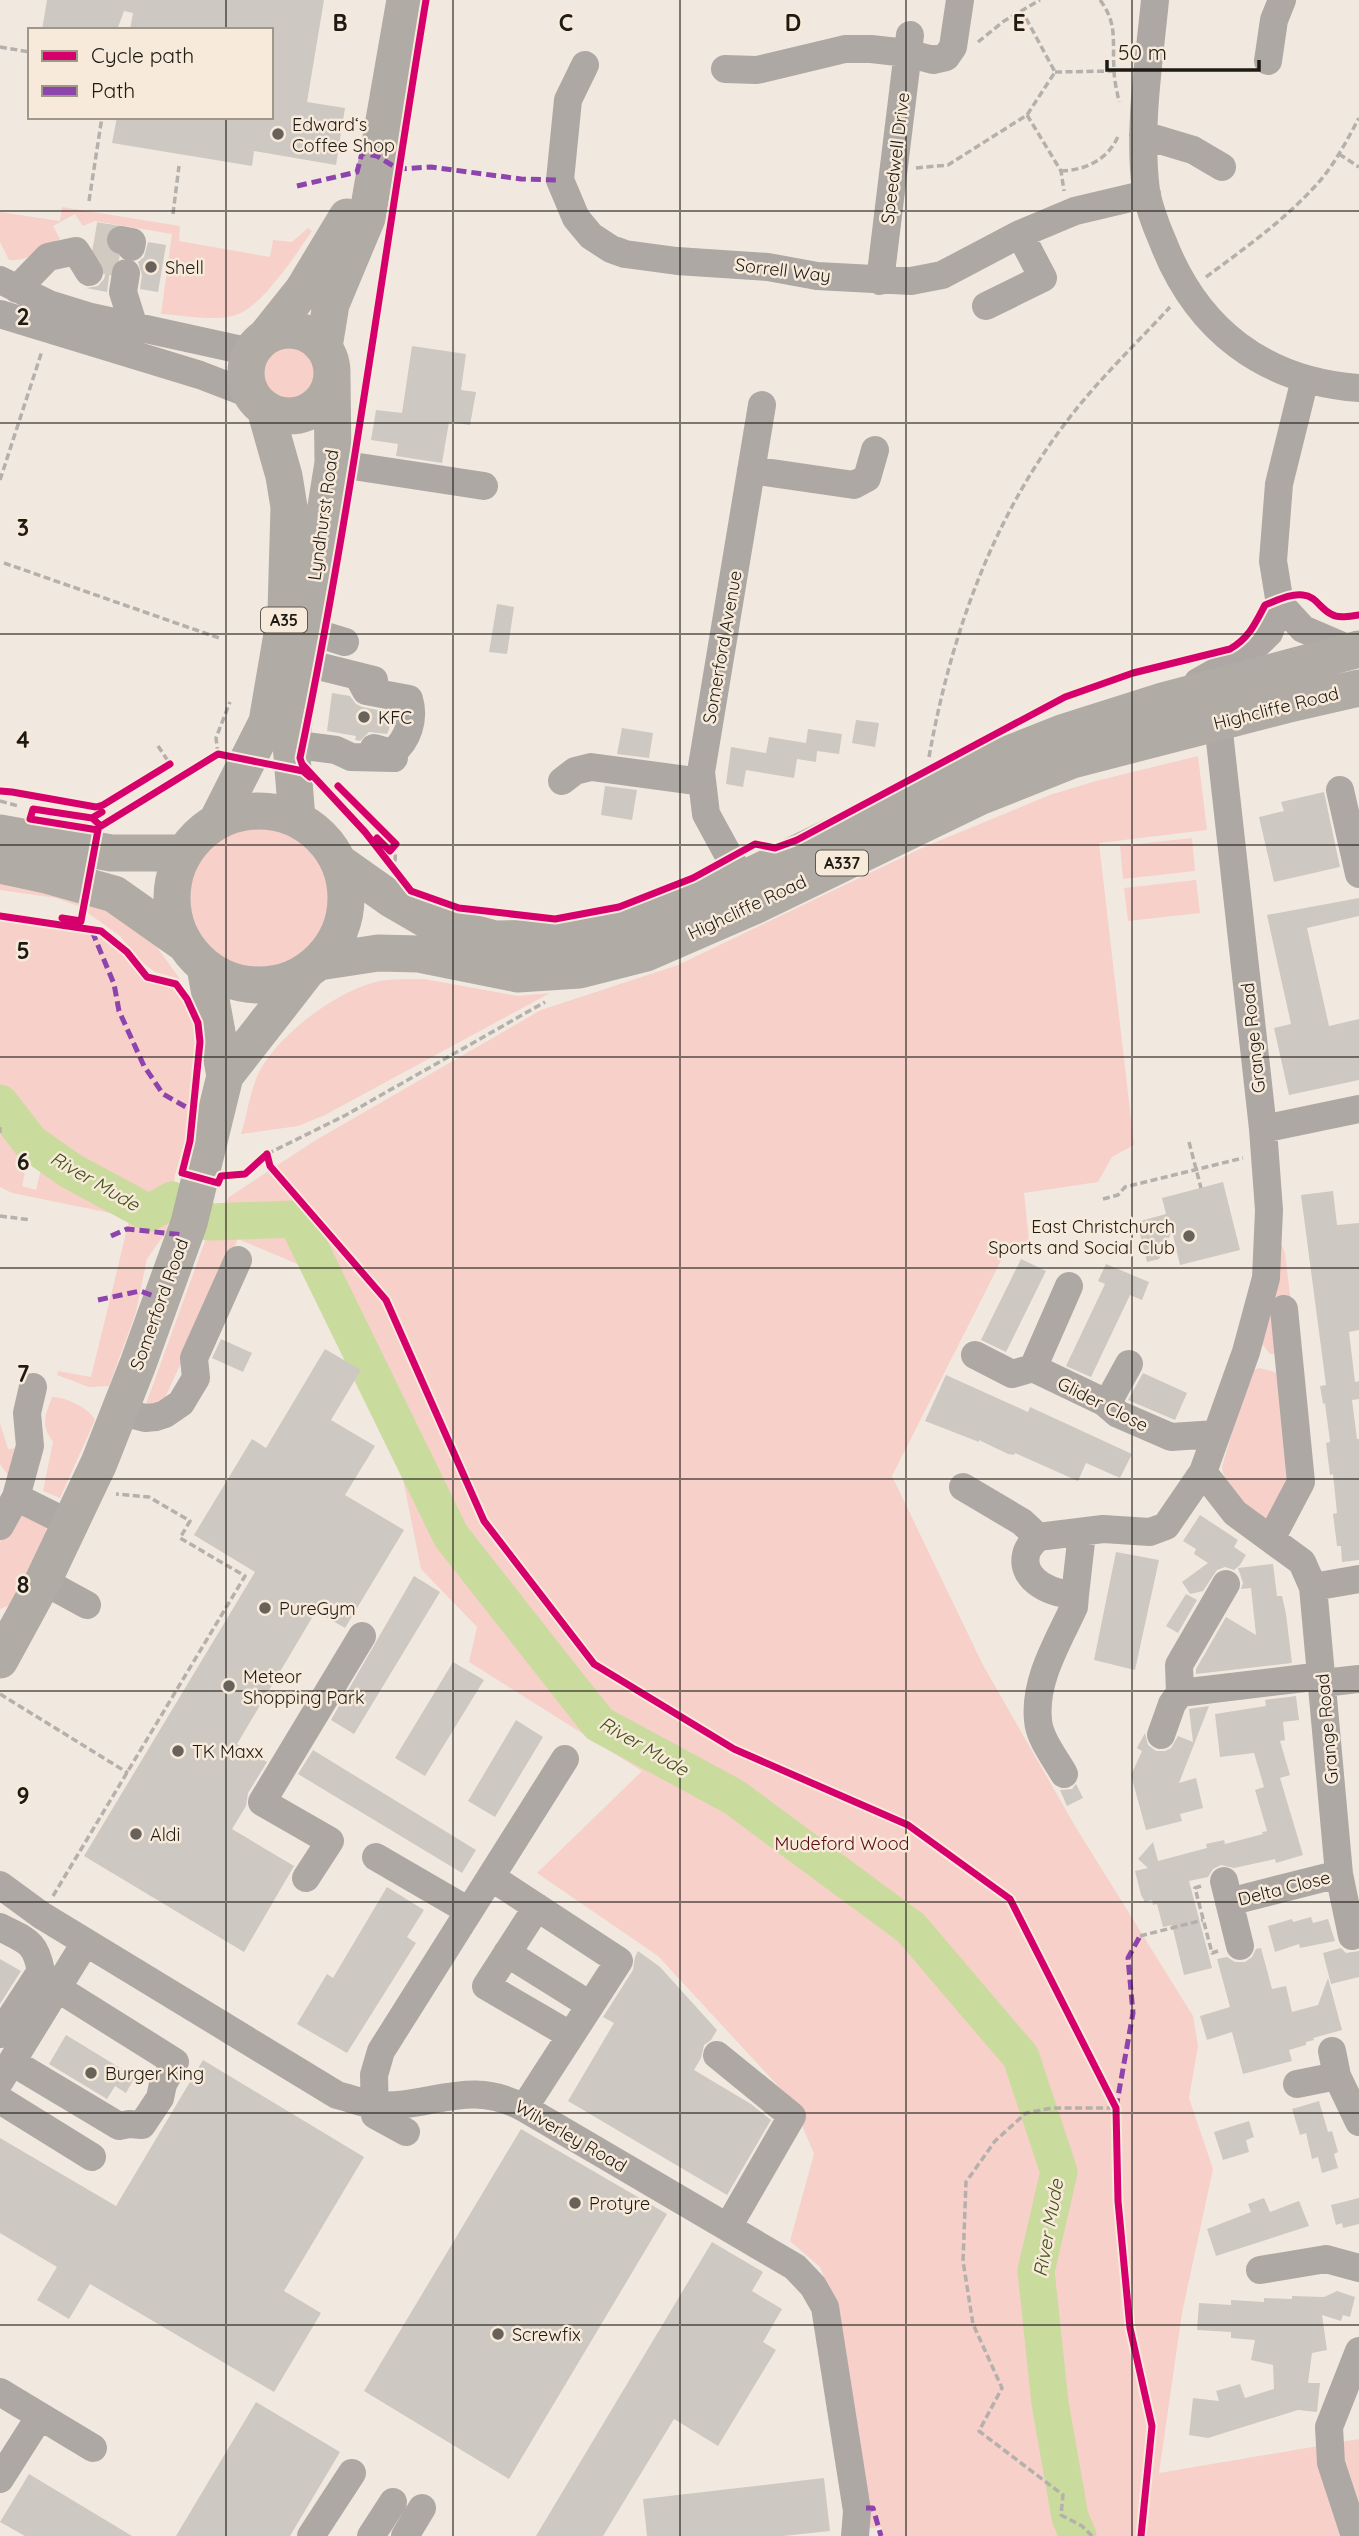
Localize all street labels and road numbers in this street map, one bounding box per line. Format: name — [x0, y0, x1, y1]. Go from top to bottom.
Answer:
street label: Speedwell Drive — [876, 91, 914, 225]
street label: Sorrell Way — [734, 253, 832, 287]
street label: Lyndhurst Road — [302, 448, 344, 582]
street label: Somerford Avenue — [697, 569, 747, 725]
road number: A35 — [261, 608, 307, 632]
street label: Highcliffe Road — [1211, 681, 1341, 735]
road number: A337 — [816, 850, 868, 876]
street label: Highcliffe Road — [684, 869, 810, 945]
street label: Grange Road — [1236, 982, 1270, 1094]
street label: Somerford Road — [125, 1235, 193, 1373]
street label: Glider Close — [1054, 1371, 1152, 1437]
street label: Grange Road — [1311, 1673, 1343, 1785]
street label: Delta Close — [1235, 1865, 1333, 1911]
street label: Wilverley Road — [511, 2095, 631, 2177]

